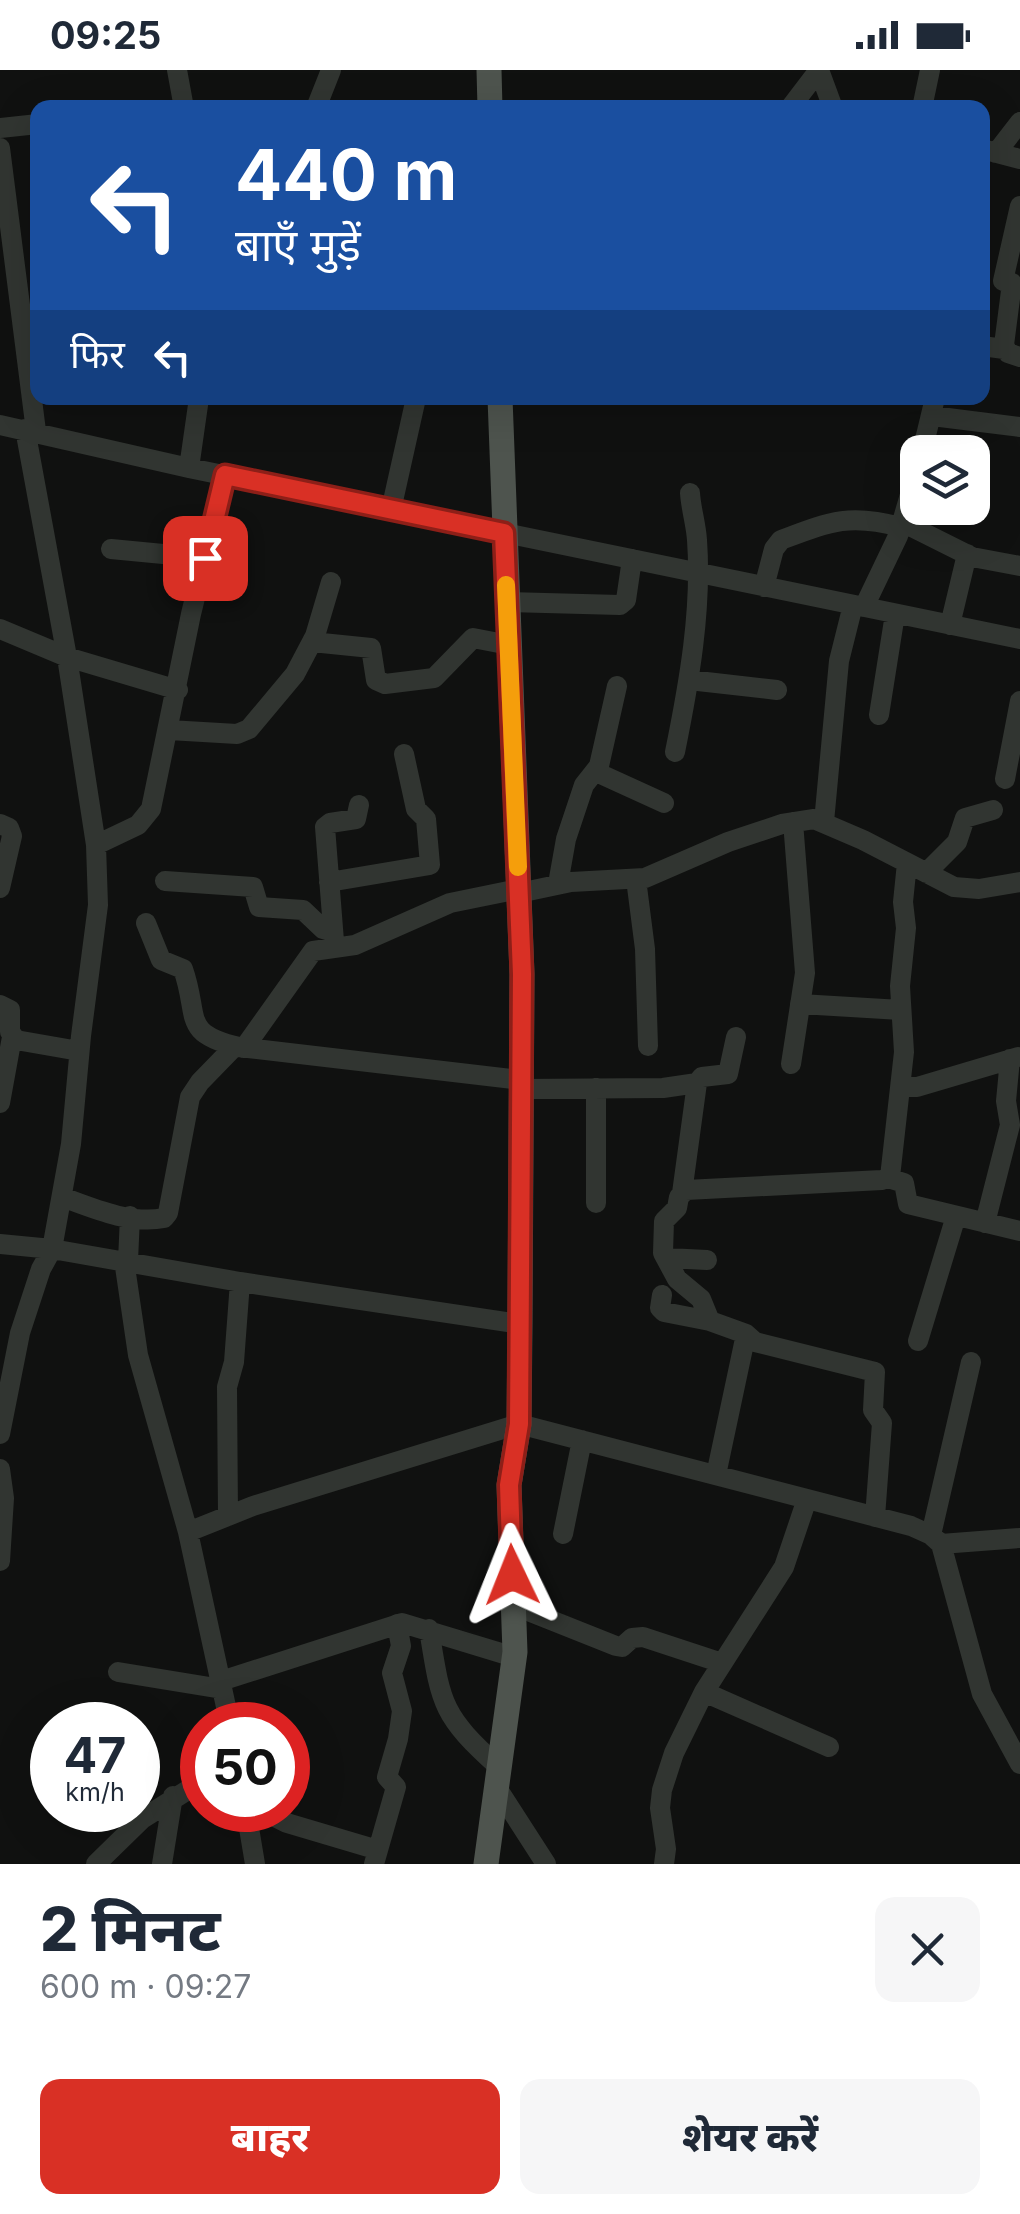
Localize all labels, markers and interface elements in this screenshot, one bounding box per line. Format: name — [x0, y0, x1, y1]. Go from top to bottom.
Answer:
text: 09:25 — [50, 12, 161, 58]
text: 440 m — [235, 132, 457, 217]
icon: left — [70, 140, 200, 270]
text: बाएँ मुड़ें — [235, 217, 361, 272]
icon: left — [145, 330, 200, 385]
text: फिर — [70, 331, 125, 377]
map controls — [900, 435, 990, 525]
button: layers — [900, 435, 990, 525]
pin — [163, 516, 248, 601]
icon: arrive — [178, 531, 233, 586]
position arrow — [460, 1523, 564, 1627]
speed limit sign: 50 — [180, 1702, 310, 1832]
text: 47 — [64, 1725, 126, 1785]
text: km/h — [65, 1777, 125, 1807]
text: 2 मिनट — [40, 1893, 221, 1965]
button: close — [875, 1897, 980, 2002]
text: 600 m · 09:27 — [40, 1967, 251, 2006]
button: बाहर — [40, 2079, 500, 2194]
button: शेयर करें — [520, 2079, 980, 2194]

